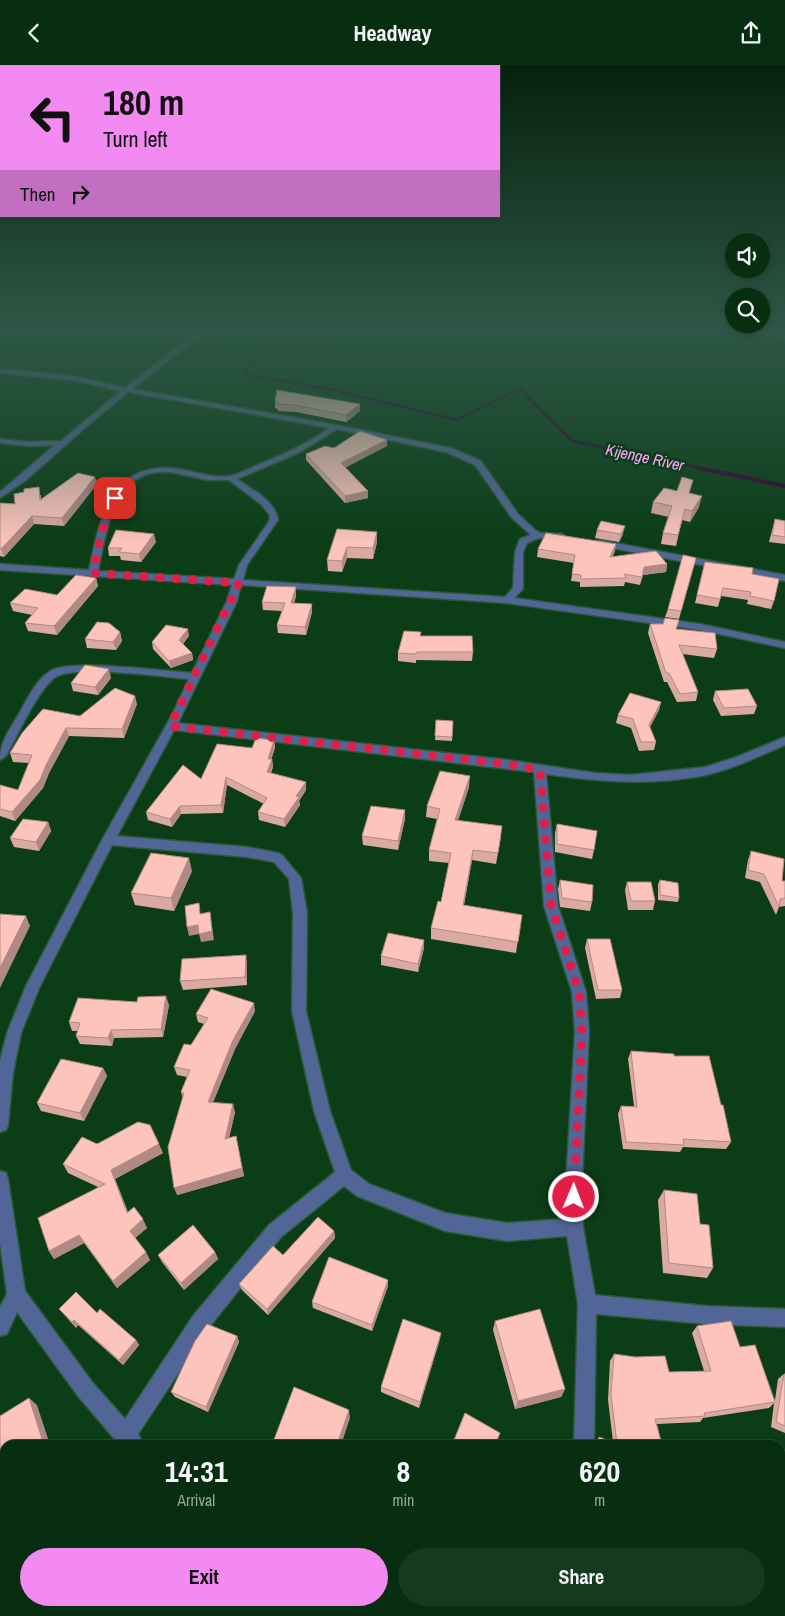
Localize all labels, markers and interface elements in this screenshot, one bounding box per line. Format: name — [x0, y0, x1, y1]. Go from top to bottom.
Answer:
text: Headway — [353, 18, 432, 48]
icon: back — [20, 19, 48, 47]
icon: share — [737, 19, 765, 47]
text: 180 m — [103, 79, 184, 126]
icon: left — [20, 85, 85, 150]
text: Turn left — [103, 124, 168, 154]
icon: right — [66, 180, 94, 208]
text: Then — [20, 181, 56, 207]
map controls — [725, 233, 770, 333]
button: sound — [725, 233, 770, 278]
button: search — [725, 288, 770, 333]
water label: Kijenge River — [604, 438, 687, 476]
pin — [94, 477, 136, 519]
icon: arrive — [101, 484, 129, 512]
position arrow — [547, 1170, 599, 1222]
text: 14:31 — [165, 1451, 228, 1491]
text: 8 — [397, 1451, 410, 1491]
text: 620 — [579, 1451, 620, 1491]
text: Arrival — [177, 1489, 215, 1511]
text: min — [392, 1489, 414, 1511]
text: m — [594, 1489, 605, 1511]
button: Exit — [20, 1548, 388, 1606]
button: Share — [398, 1548, 765, 1606]

